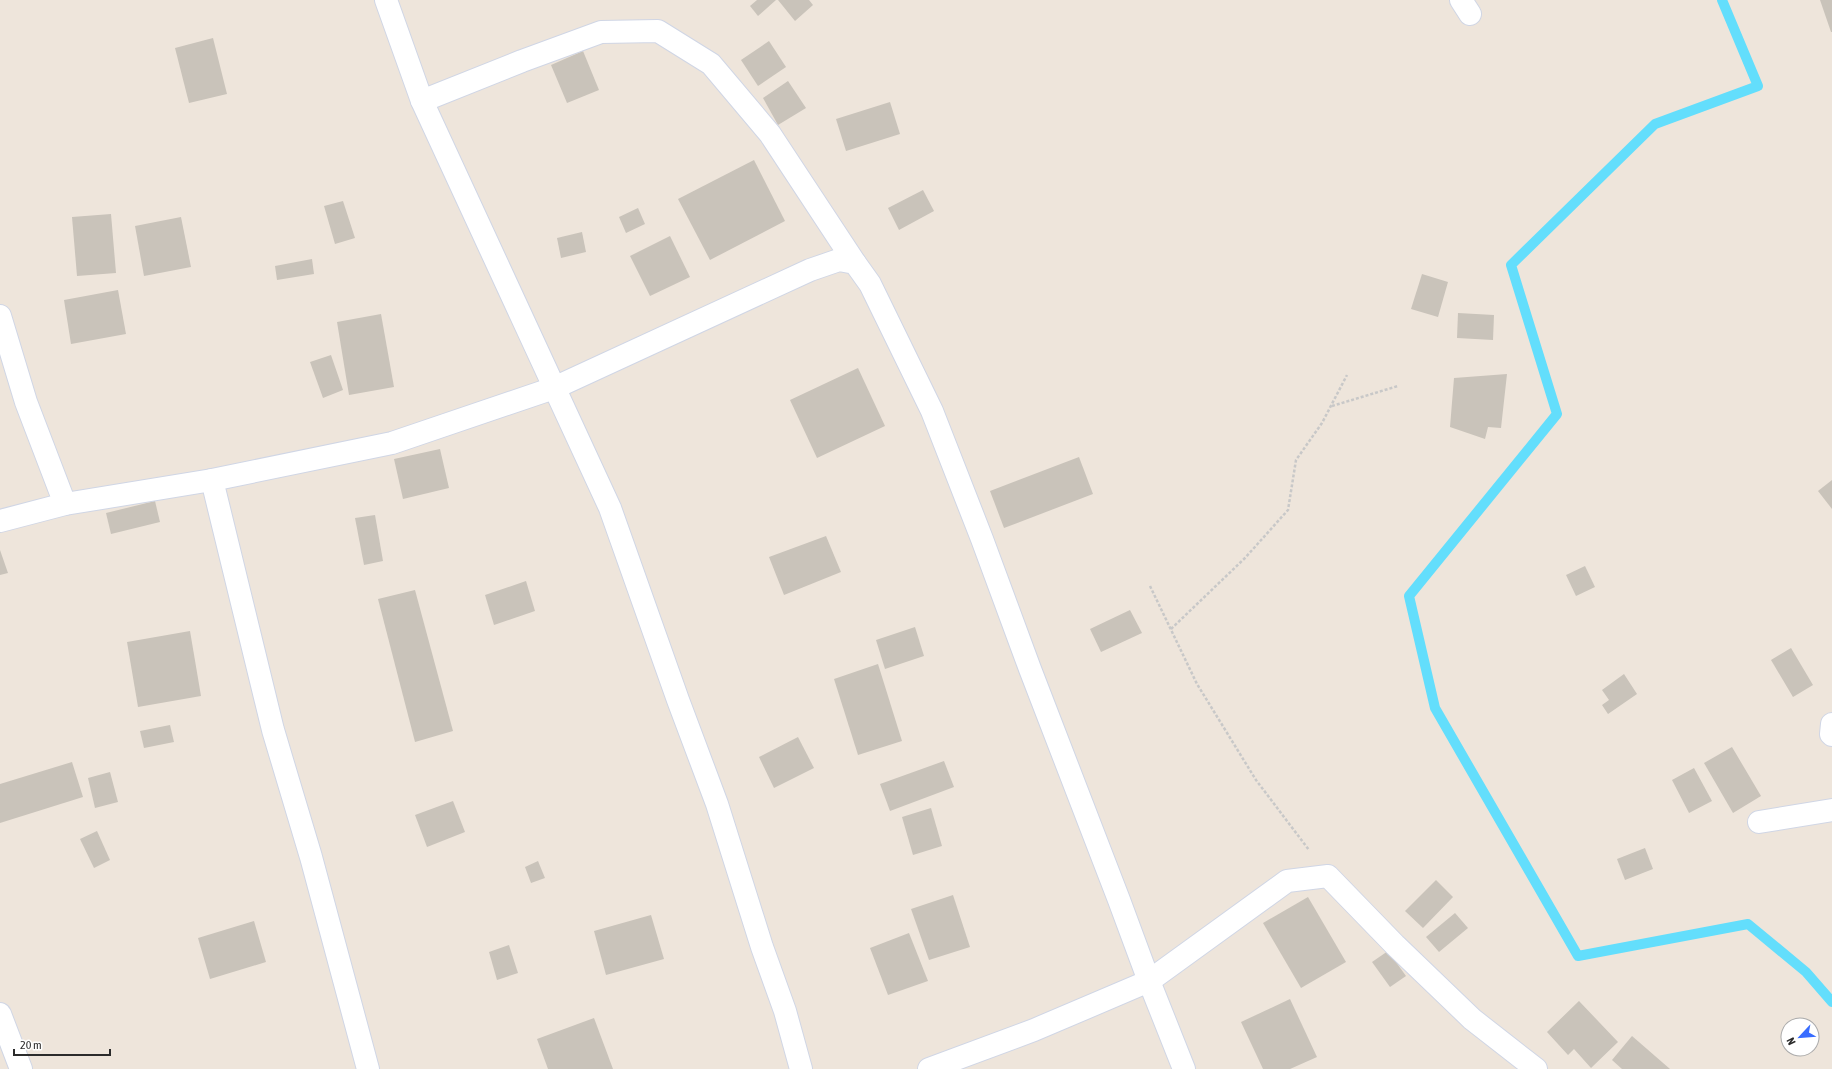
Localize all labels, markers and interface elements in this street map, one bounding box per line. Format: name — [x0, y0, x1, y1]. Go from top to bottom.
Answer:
north arrow — [1780, 1017, 1820, 1057]
scale bar — [14, 1031, 110, 1057]
text: N — [1784, 1036, 1798, 1047]
text: 20 m — [20, 1038, 42, 1052]

